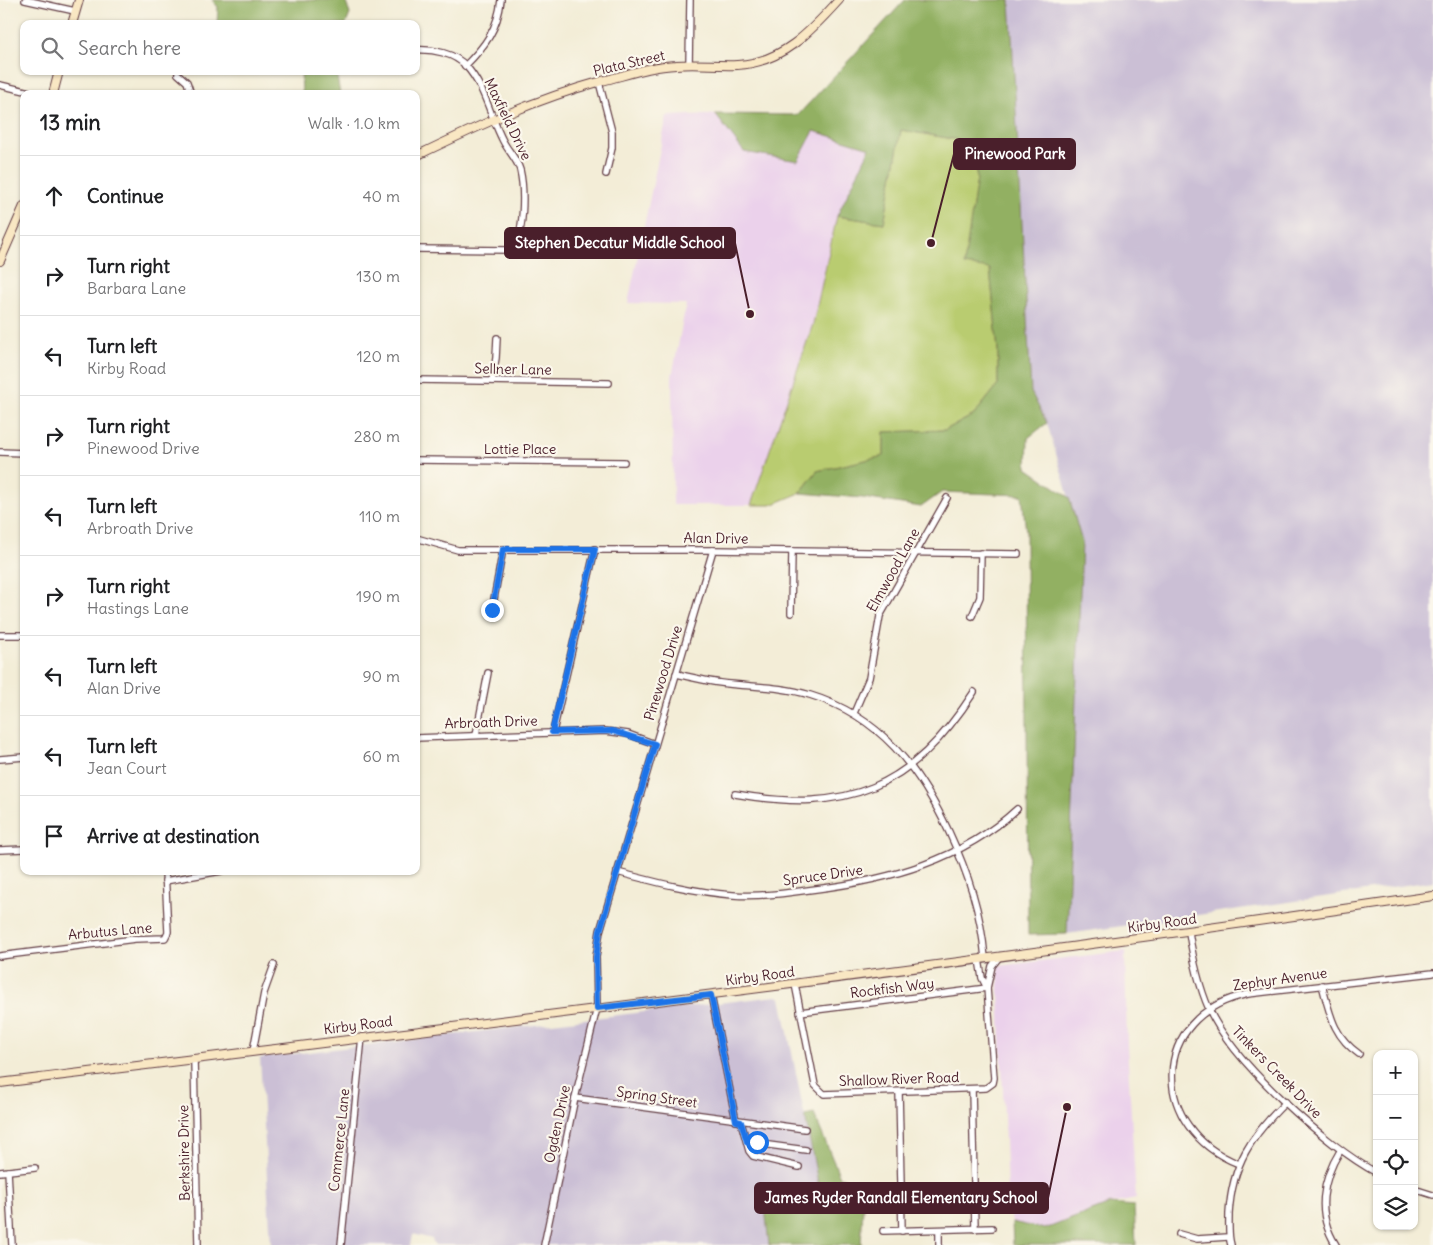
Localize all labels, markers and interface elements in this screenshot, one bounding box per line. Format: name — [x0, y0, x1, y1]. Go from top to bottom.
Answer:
search box — [20, 20, 420, 75]
icon: search — [38, 34, 66, 62]
text: Search here — [78, 36, 181, 60]
street label: Plata Street — [591, 46, 667, 80]
street label: Maxfield Drive — [480, 75, 536, 163]
text: 13 min — [40, 109, 101, 136]
text: Walk · 1.0 km — [308, 113, 400, 133]
callout: Pinewood Park — [954, 139, 1075, 169]
text: Pinewood Park — [964, 144, 1066, 163]
icon: ahead — [40, 182, 68, 210]
text: Continue — [87, 184, 164, 208]
text: 40 m — [362, 186, 400, 206]
callout: Stephen Decatur Middle School — [505, 228, 735, 258]
text: Stephen Decatur Middle School — [515, 233, 725, 253]
text: Turn right — [87, 254, 170, 278]
icon: right — [40, 262, 68, 290]
text: 130 m — [356, 266, 400, 286]
text: Barbara Lane — [87, 278, 186, 298]
text: Turn left — [87, 334, 157, 358]
icon: left — [40, 342, 68, 370]
text: 120 m — [357, 346, 400, 366]
text: Kirby Road — [87, 358, 166, 378]
street label: Sellner Lane — [474, 359, 552, 379]
text: Turn right — [87, 414, 170, 438]
icon: right — [40, 422, 68, 450]
text: 280 m — [354, 426, 400, 446]
text: Pinewood Drive — [87, 438, 200, 458]
street label: Lottie Place — [484, 440, 556, 458]
text: Turn left — [87, 494, 157, 518]
icon: left — [40, 502, 68, 530]
text: 110 m — [359, 506, 400, 526]
text: Arbroath Drive — [87, 518, 193, 538]
street label: Elmwood Lane — [863, 525, 923, 615]
street label: Alan Drive — [684, 528, 748, 548]
text: Turn right — [87, 574, 170, 598]
icon: right — [40, 582, 68, 610]
text: 190 m — [356, 586, 400, 606]
text: Hastings Lane — [87, 598, 189, 618]
route end — [481, 599, 504, 622]
street label: Pinewood Drive — [640, 623, 686, 723]
text: Turn left — [87, 654, 157, 678]
icon: left — [40, 662, 68, 690]
text: 90 m — [362, 666, 400, 686]
text: Alan Drive — [87, 678, 161, 698]
street label: Arbroath Drive — [444, 711, 538, 733]
text: Turn left — [87, 734, 157, 758]
icon: left — [40, 742, 68, 770]
text: 60 m — [362, 746, 400, 766]
text: Jean Court — [87, 758, 167, 778]
icon: arrive — [40, 822, 68, 850]
text: Arrive at destination — [87, 824, 260, 848]
street label: Spruce Drive — [782, 860, 864, 890]
street label: Kirby Road — [1126, 909, 1198, 937]
street label: Arbutus Lane — [67, 918, 153, 944]
street label: Kirby Road — [724, 962, 796, 990]
street label: Zephyr Avenue — [1232, 963, 1328, 995]
street label: Rockfish Way — [849, 974, 935, 1002]
street label: Kirby Road — [322, 1012, 394, 1038]
street label: Tinkers Creek Drive — [1228, 1022, 1326, 1122]
map controls — [1373, 1050, 1418, 1230]
button: + — [1373, 1050, 1418, 1095]
street label: Shallow River Road — [838, 1068, 960, 1090]
street label: Spring Street — [616, 1082, 699, 1112]
street label: Ogden Drive — [540, 1084, 574, 1164]
street label: Commerce Lane — [325, 1088, 353, 1192]
button: − — [1373, 1095, 1418, 1140]
street label: Berkshire Drive — [174, 1105, 194, 1201]
route start — [746, 1131, 769, 1154]
button: locate — [1373, 1140, 1418, 1185]
callout: James Ryder Randall Elementary School — [755, 1183, 1048, 1213]
button: layers — [1373, 1185, 1418, 1230]
text: James Ryder Randall Elementary School — [764, 1188, 1038, 1208]

